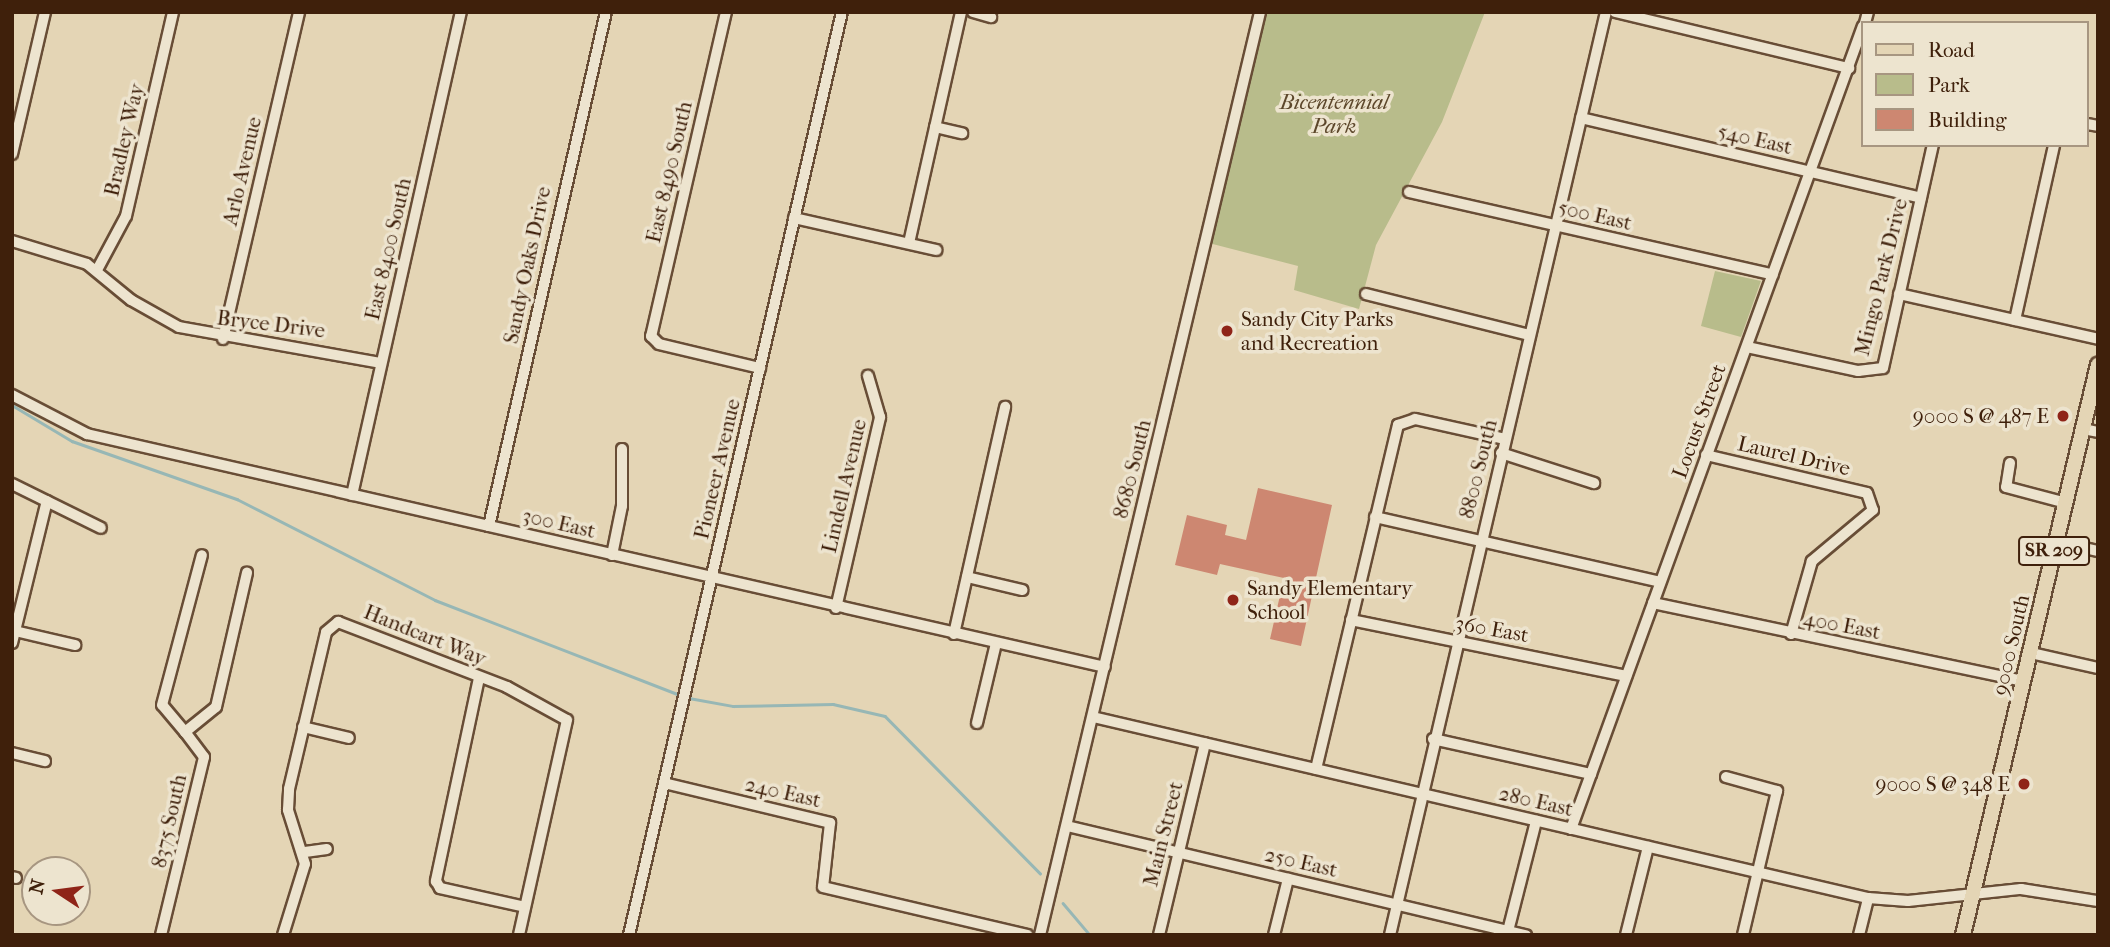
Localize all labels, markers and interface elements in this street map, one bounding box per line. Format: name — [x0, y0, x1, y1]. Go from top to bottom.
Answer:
legend — [1862, 21, 2089, 147]
text: Road — [1928, 38, 1975, 62]
text: Park — [1928, 73, 1970, 97]
street label: Bradley Way — [99, 81, 149, 199]
park label: Bicentennial Park — [1280, 89, 1388, 139]
street label: East 8490 South — [640, 99, 698, 245]
text: Building — [1928, 108, 2006, 132]
street label: Arlo Avenue — [217, 114, 267, 228]
street label: 540 East — [1715, 118, 1795, 160]
street label: East 8400 South — [359, 175, 417, 323]
street label: Sandy Oaks Drive — [498, 184, 556, 346]
street label: 500 East — [1556, 194, 1634, 236]
street label: Mingo Park Drive — [1849, 196, 1913, 358]
street label: Bryce Drive — [215, 305, 327, 343]
place label: Sandy City Parks and Recreation — [1241, 306, 1393, 356]
marker: Sandy City Parks and Recreation — [1219, 323, 1235, 339]
street label: Locust Street — [1667, 360, 1731, 482]
street label: Pioneer Avenue — [689, 396, 745, 542]
place label: 9000 S @ 487 E — [1913, 403, 2049, 429]
marker: 9000 S @ 487 E — [2055, 408, 2071, 424]
street label: Lindell Avenue — [816, 417, 872, 555]
street label: 8680 South — [1108, 417, 1156, 521]
street label: 8800 South — [1454, 417, 1502, 521]
street label: Laurel Drive — [1735, 431, 1853, 481]
street label: 300 East — [520, 502, 598, 544]
road number: SR 209 — [2017, 536, 2091, 566]
place label: Sandy Elementary School — [1247, 575, 1412, 625]
marker: Sandy Elementary School — [1225, 592, 1241, 608]
street label: 9000 South — [1987, 592, 2035, 698]
street label: Handcart Way — [360, 599, 490, 671]
street label: 400 East — [1801, 605, 1883, 645]
street label: 360 East — [1453, 610, 1531, 648]
street label: 240 East — [743, 771, 823, 813]
place label: 9000 S @ 348 E — [1875, 771, 2010, 797]
street label: 8375 South — [146, 772, 192, 870]
marker: 9000 S @ 348 E — [2016, 776, 2032, 792]
street label: Main Street — [1138, 779, 1188, 889]
street label: 280 East — [1497, 780, 1575, 822]
street label: 250 East — [1262, 841, 1340, 883]
north arrow — [21, 856, 91, 926]
text: N — [25, 877, 50, 896]

